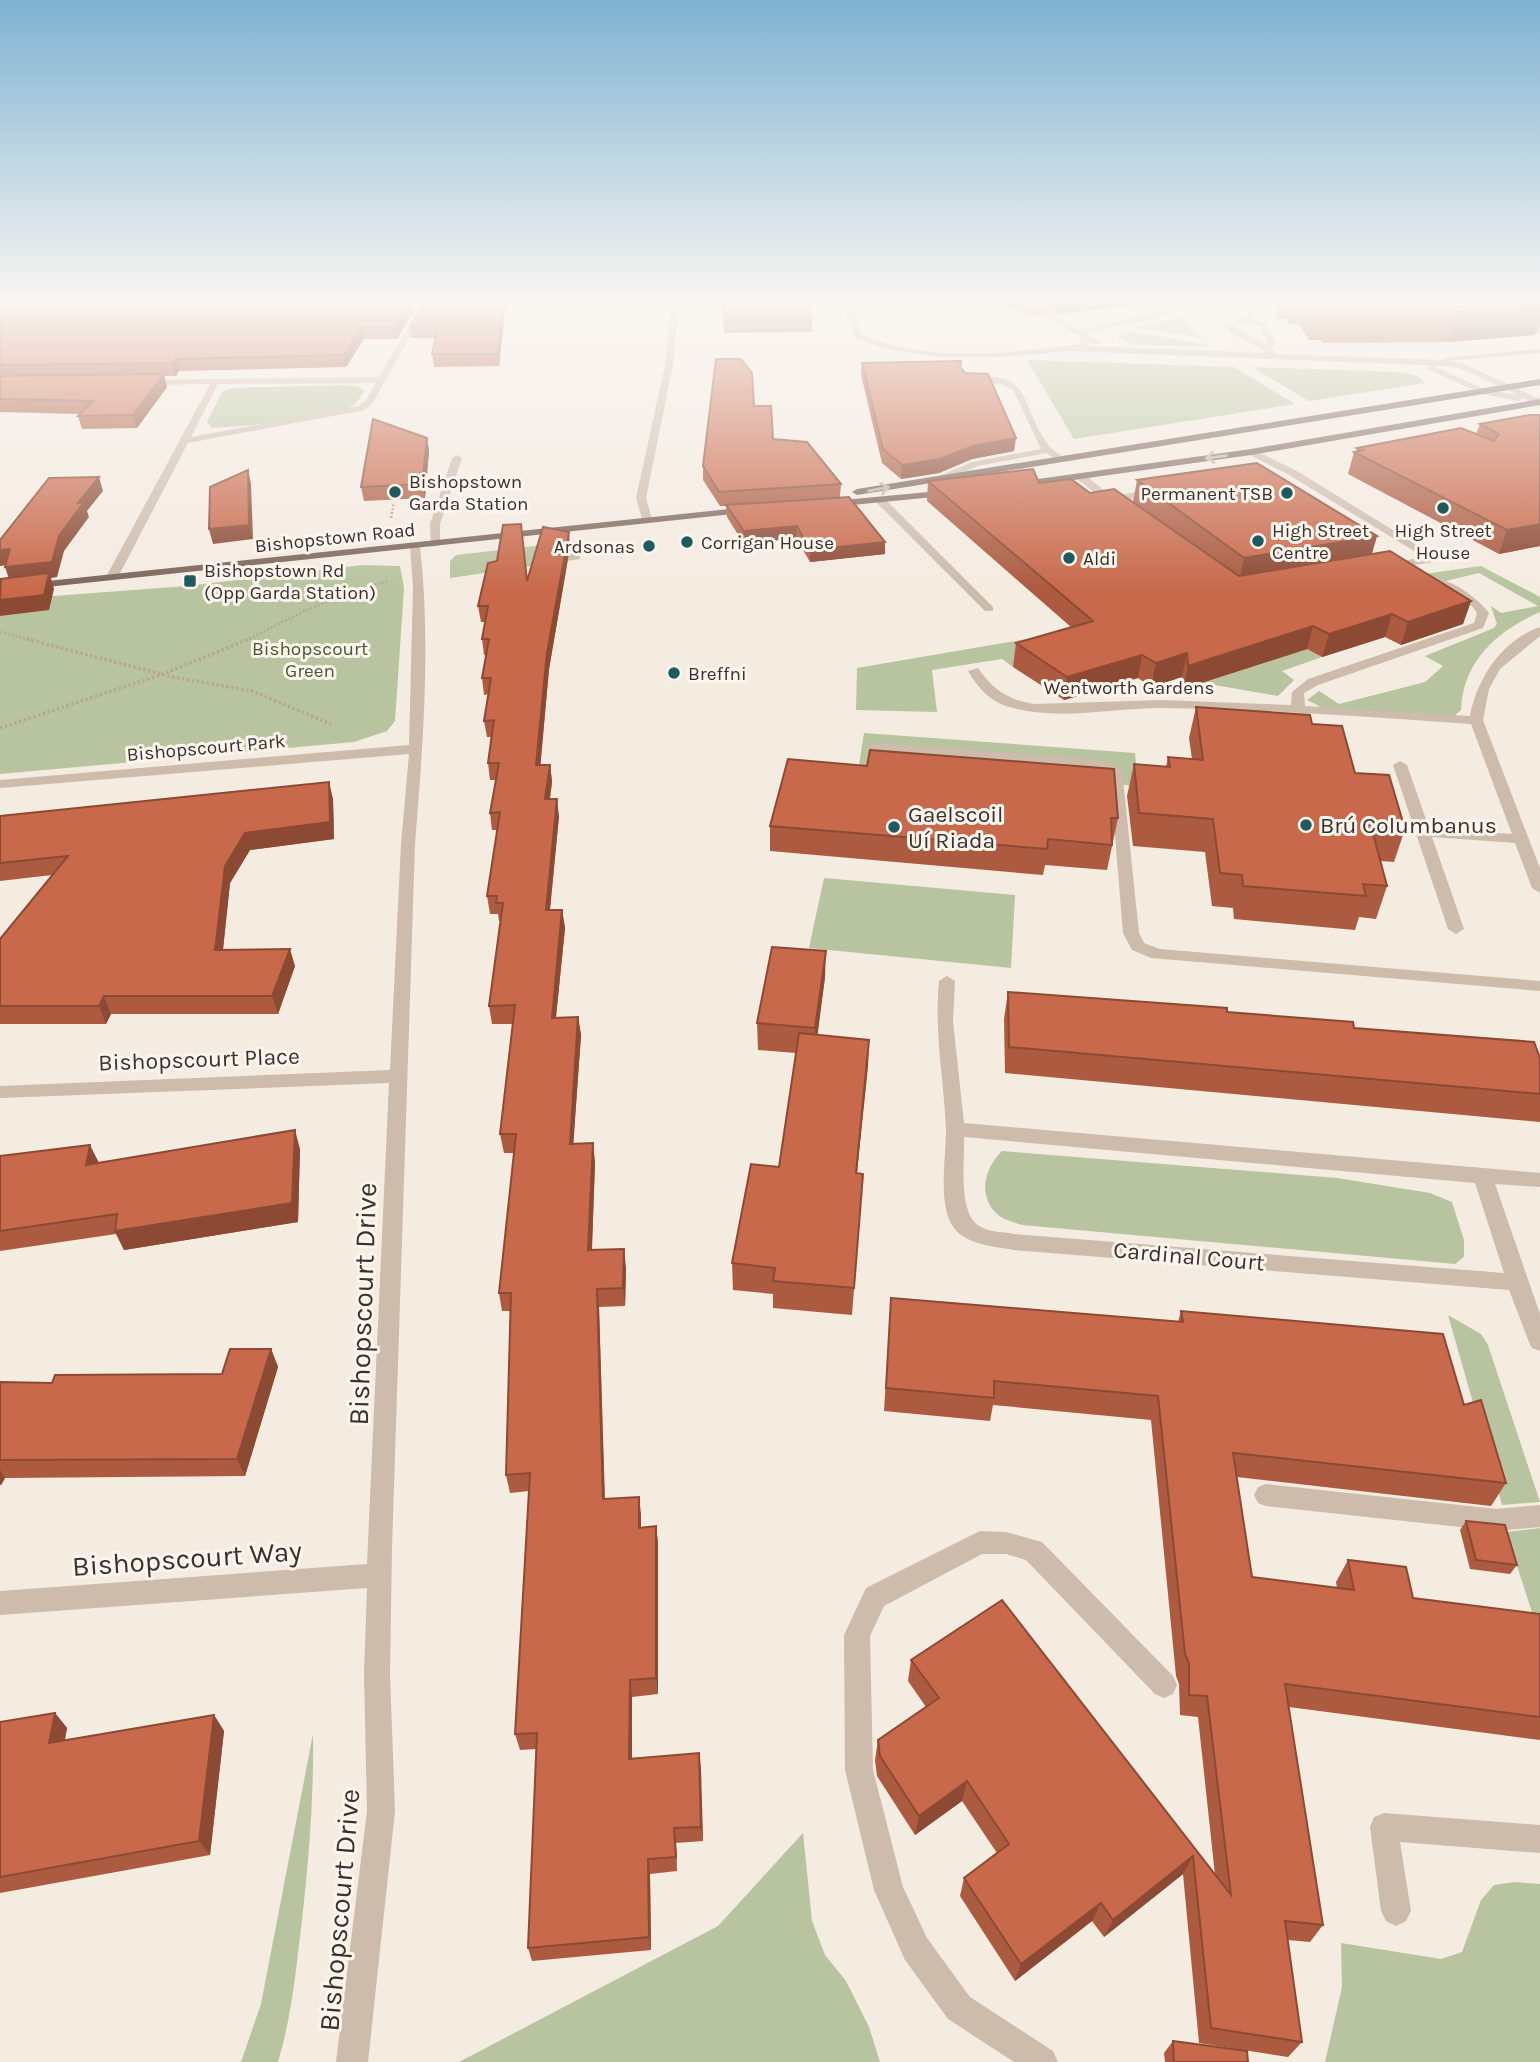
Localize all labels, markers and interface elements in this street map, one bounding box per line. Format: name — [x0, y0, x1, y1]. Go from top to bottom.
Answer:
one-way arrow — [1206, 451, 1228, 464]
place label: Bishopstown Garda Station — [409, 471, 529, 515]
one-way arrow — [867, 482, 890, 495]
place label: Permanent TSB — [1140, 483, 1273, 505]
marker: Bishopstown Garda Station — [387, 484, 403, 500]
marker: Permanent TSB — [1279, 485, 1295, 501]
marker: High Street House — [1435, 500, 1451, 516]
street label: Bishopstown Road — [254, 519, 417, 557]
place label: High Street Centre — [1272, 520, 1369, 564]
place label: High Street House — [1394, 520, 1492, 564]
place label: Corrigan House — [701, 532, 834, 554]
marker: High Street Centre — [1250, 533, 1266, 549]
marker: Corrigan House — [679, 534, 695, 550]
place label: Ardsonas — [554, 536, 635, 558]
marker: Ardsonas — [641, 538, 657, 554]
place label: Aldi — [1083, 548, 1116, 570]
marker: Aldi — [1061, 550, 1077, 566]
place label: Bishopstown Rd (Opp Garda Station) — [204, 560, 376, 604]
marker: Bishopstown Rd (Opp Garda Station) — [182, 573, 198, 589]
park label: Bishopscourt Green — [252, 638, 368, 682]
place label: Breffni — [688, 663, 747, 685]
marker: Breffni — [666, 665, 682, 681]
street label: Wentworth Gardens — [1044, 677, 1214, 699]
street label: Bishopscourt Park — [126, 730, 287, 766]
place label: Gaelscoil Uí Riada — [908, 801, 1004, 854]
place label: Brú Columbanus — [1320, 812, 1497, 839]
marker: Brú Columbanus — [1298, 817, 1314, 833]
marker: Gaelscoil Uí Riada — [886, 819, 902, 835]
street label: Bishopscourt Place — [98, 1042, 300, 1077]
street label: Bishopscourt Drive — [342, 1182, 383, 1426]
street label: Cardinal Court — [1112, 1236, 1266, 1277]
street label: Bishopscourt Way — [71, 1534, 303, 1583]
street label: Bishopscourt Drive — [312, 1787, 367, 2033]

